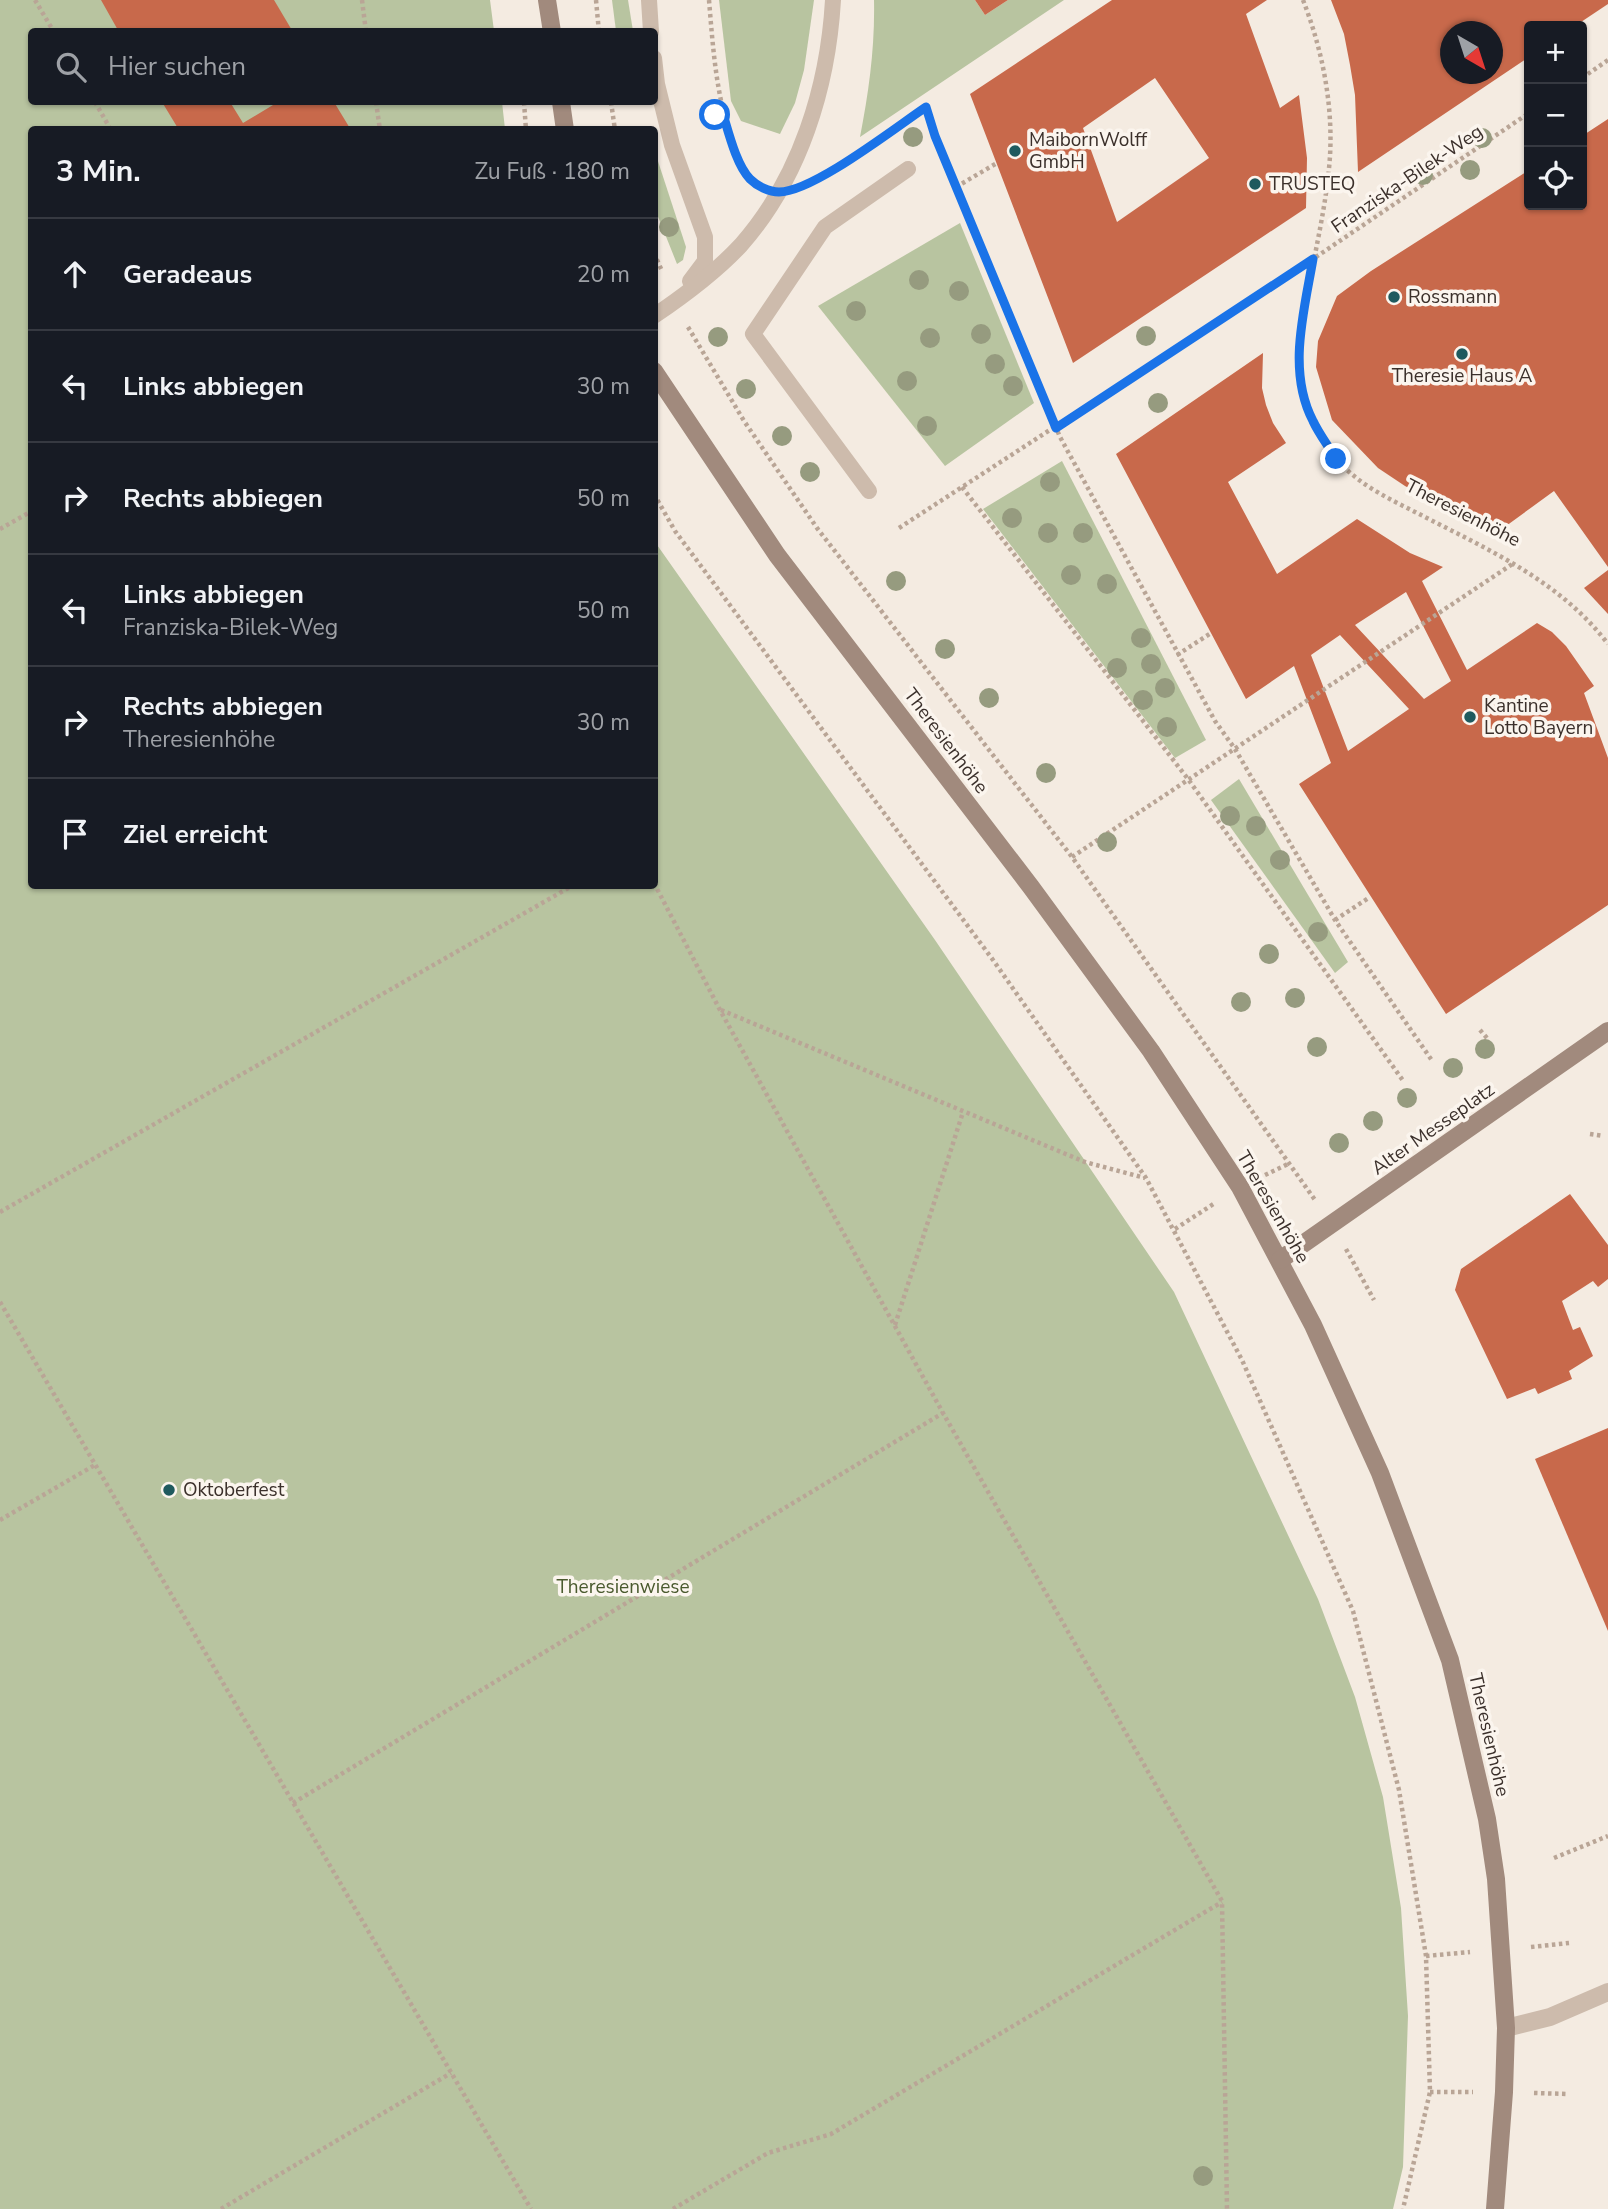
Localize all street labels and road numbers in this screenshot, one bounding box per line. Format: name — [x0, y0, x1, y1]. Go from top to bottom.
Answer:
street label: Franziska-Bilek-Weg — [1326, 119, 1488, 239]
street label: Theresienhöhe — [1401, 473, 1525, 553]
street label: Theresienhöhe — [898, 683, 994, 799]
street label: Alter Messeplatz — [1366, 1077, 1500, 1181]
street label: Theresienhöhe — [1230, 1146, 1316, 1268]
street label: Theresienhöhe — [1462, 1671, 1516, 1799]

